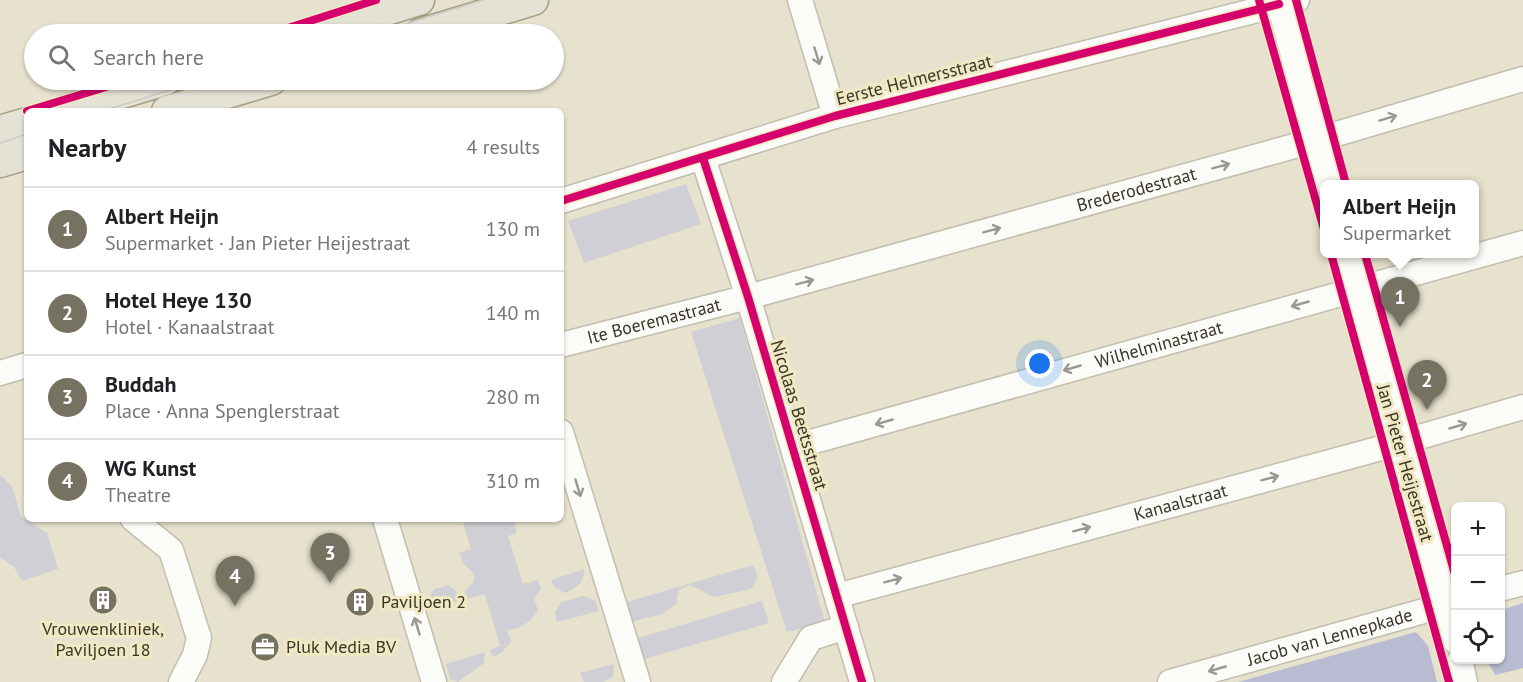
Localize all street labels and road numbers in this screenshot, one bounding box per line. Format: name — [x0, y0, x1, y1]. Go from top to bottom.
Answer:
street label: Eerste Helmersstraat — [833, 49, 994, 110]
street label: Brederodestraat — [1074, 162, 1199, 217]
street label: Ite Boeremastraat — [585, 292, 723, 349]
street label: Wilhelminastraat — [1093, 315, 1225, 373]
street label: Nicolaas Beetsstraat — [766, 337, 833, 493]
street label: Jan Pieter Heijestraat — [1372, 381, 1439, 544]
street label: Kanaalstraat — [1131, 478, 1230, 526]
street label: Jacob van Lennepkade — [1244, 603, 1415, 671]

